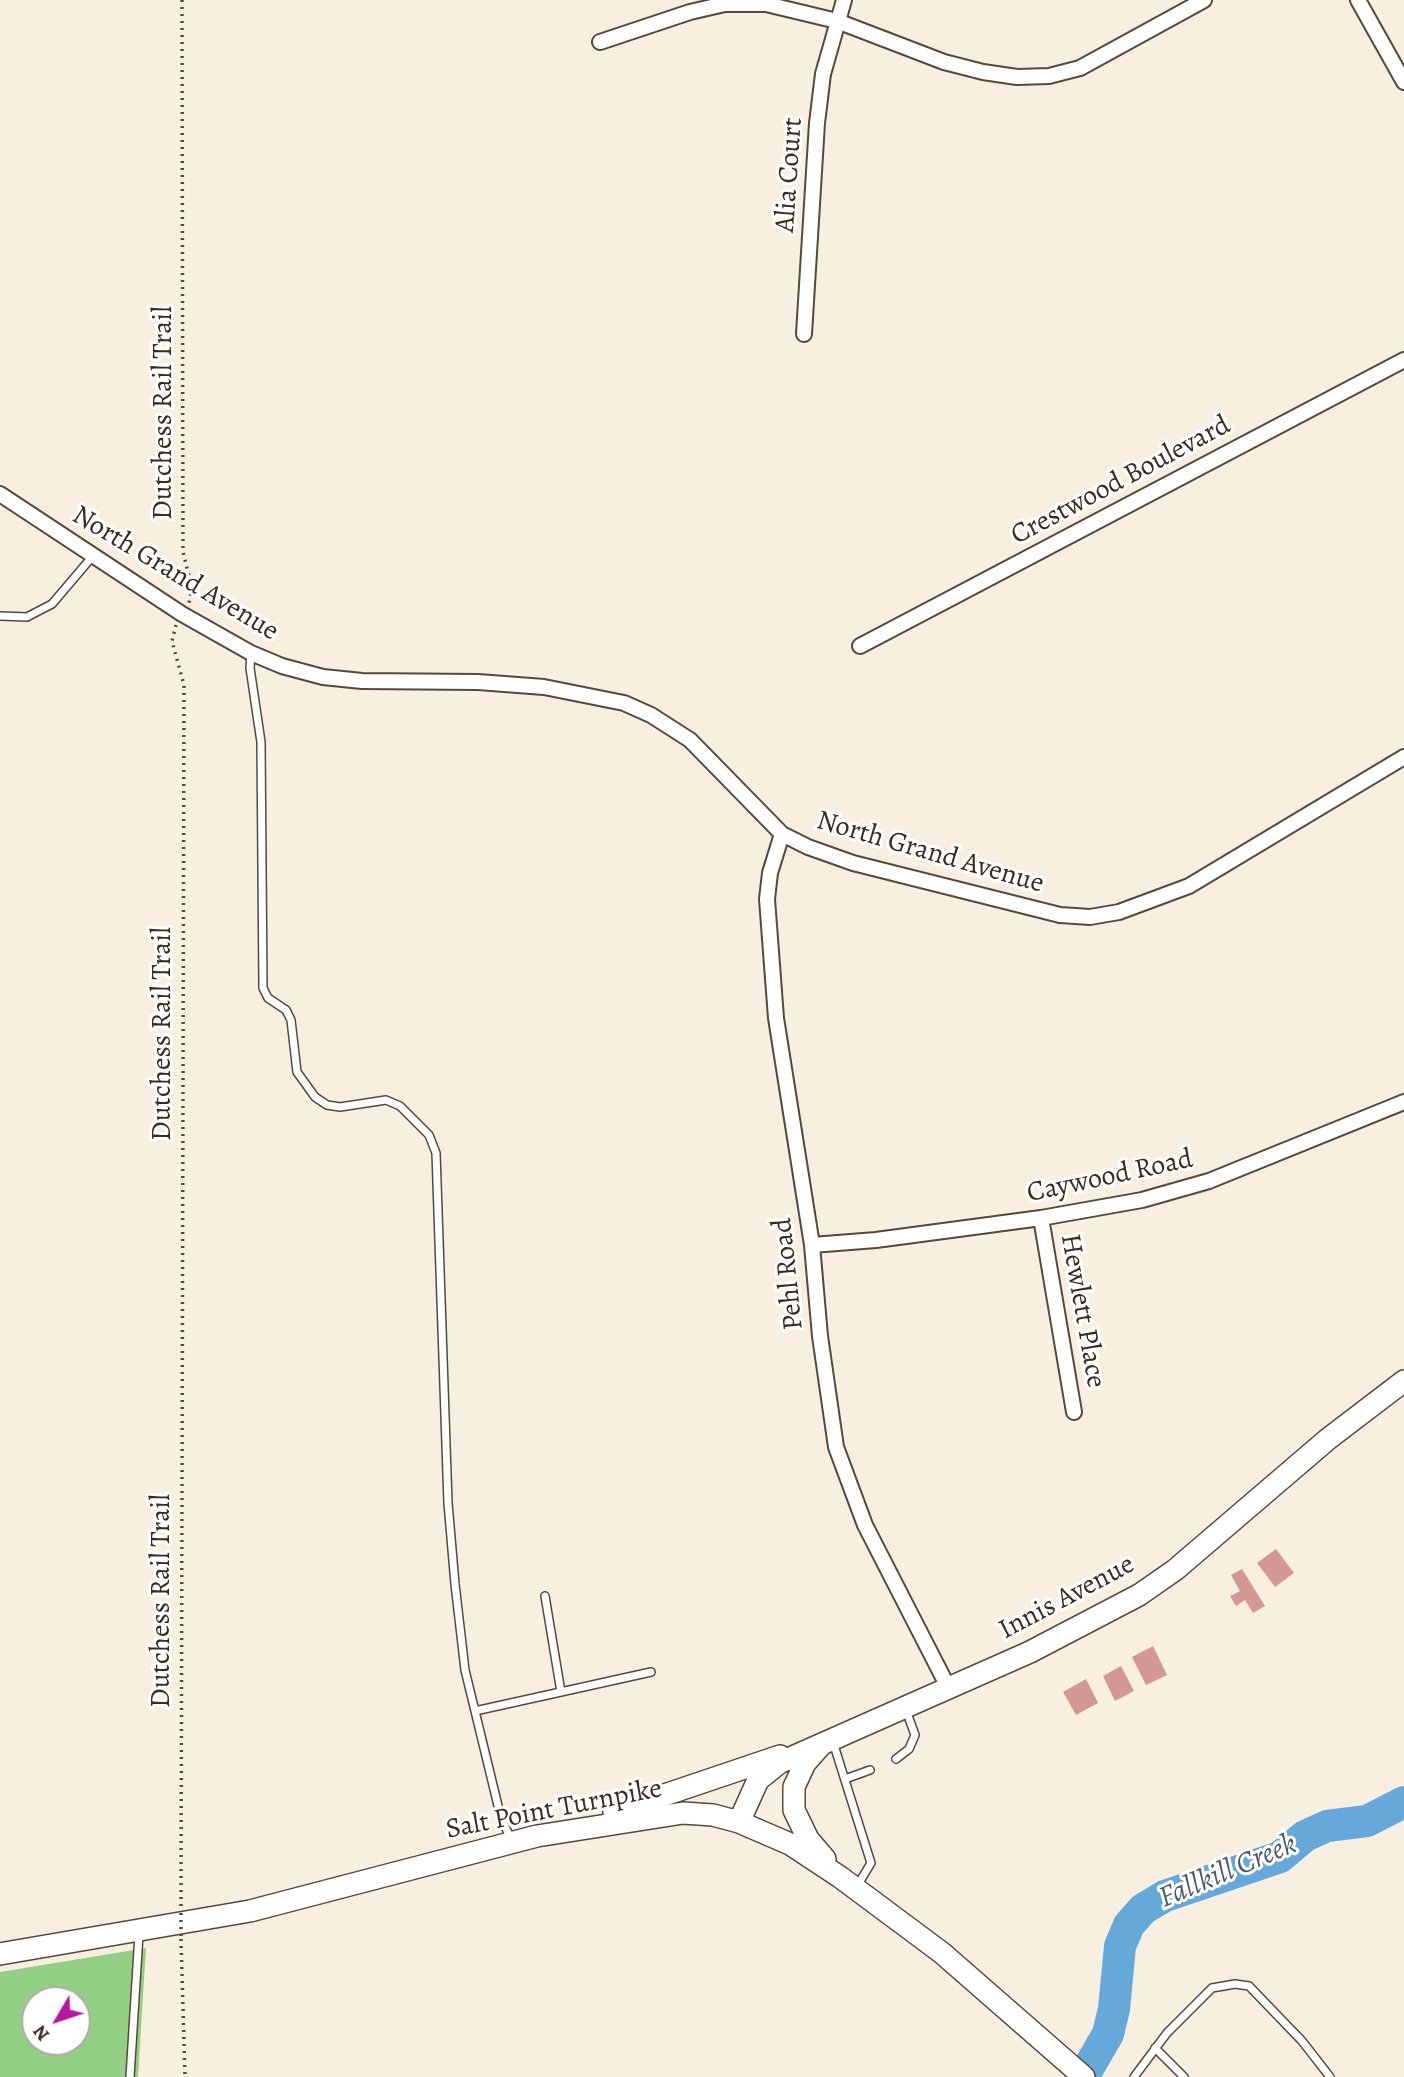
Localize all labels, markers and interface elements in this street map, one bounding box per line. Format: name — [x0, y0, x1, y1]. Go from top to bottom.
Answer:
street label: Alia Court — [769, 116, 811, 234]
street label: Dutchess Rail Trail — [147, 306, 181, 520]
street label: Crestwood Boulevard — [1006, 409, 1236, 553]
street label: North Grand Avenue — [66, 499, 284, 649]
street label: North Grand Avenue — [812, 804, 1048, 902]
street label: Dutchess Rail Trail — [146, 927, 180, 1141]
street label: Caywood Road — [1024, 1143, 1196, 1211]
street label: Pehl Road — [766, 1216, 812, 1332]
street label: Hewlett Place — [1052, 1231, 1112, 1391]
street label: Dutchess Rail Trail — [145, 1494, 179, 1708]
street label: Innis Avenue — [994, 1548, 1140, 1648]
street label: Salt Point Turnpike — [443, 1773, 665, 1847]
water label: Fallkill Creek — [1154, 1827, 1302, 1917]
north arrow — [21, 1986, 91, 2056]
text: N — [27, 2019, 56, 2047]

